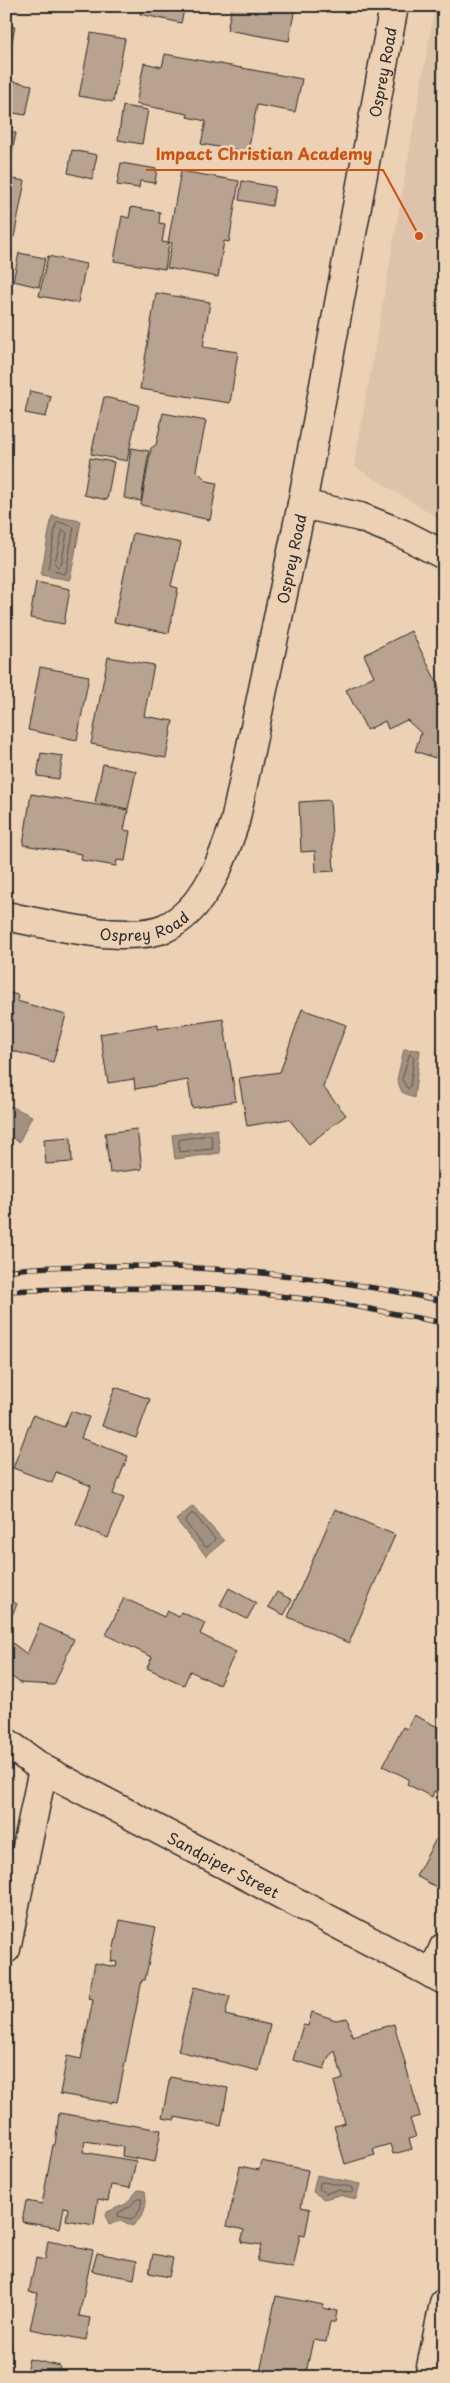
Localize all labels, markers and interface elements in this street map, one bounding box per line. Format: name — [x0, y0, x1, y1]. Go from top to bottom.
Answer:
street label: Osprey Road — [362, 25, 401, 119]
callout: Impact Christian Academy — [146, 139, 383, 170]
text: Impact Christian Academy — [156, 141, 372, 165]
street label: Osprey Road — [270, 512, 311, 606]
street label: Osprey Road — [99, 905, 193, 946]
street label: Sandpiper Street — [164, 1825, 284, 1903]

